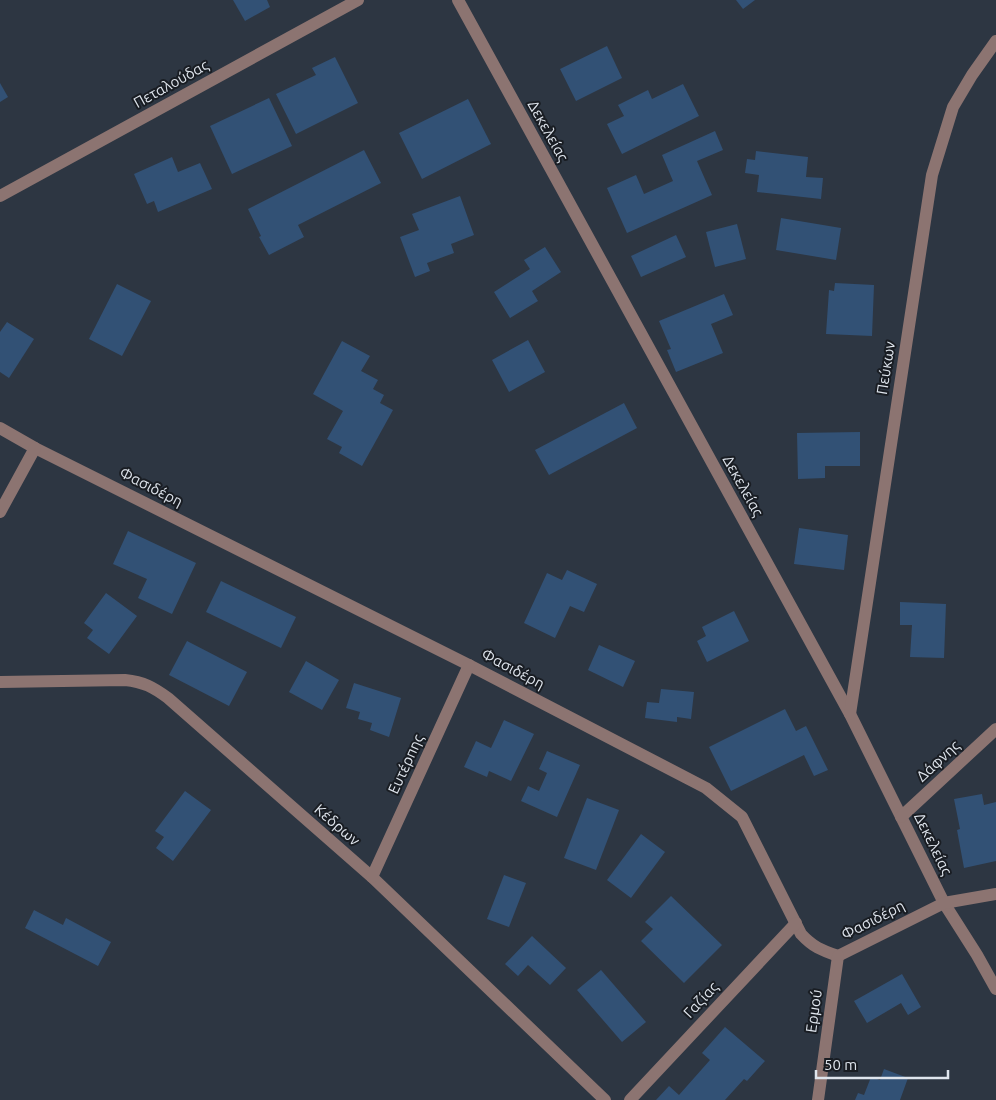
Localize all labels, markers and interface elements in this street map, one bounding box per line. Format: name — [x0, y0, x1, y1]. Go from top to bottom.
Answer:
street label: Πεταλούδας — [130, 56, 211, 111]
street label: Δεκελείας — [525, 97, 572, 164]
street label: Πεύκων — [873, 340, 898, 396]
street label: Δεκελείας — [720, 452, 767, 519]
street label: Φασιδέρη — [117, 463, 186, 510]
street label: Φασιδέρη — [479, 645, 548, 692]
street label: Ευτέρπης — [384, 731, 427, 796]
street label: Δάφνης — [913, 736, 963, 785]
street label: Κέδρων — [311, 800, 363, 849]
street label: Δεκελείας — [911, 810, 956, 878]
street label: Φασιδέρη — [838, 896, 907, 943]
street label: Γαζίας — [680, 978, 722, 1021]
street label: Ερμού — [802, 988, 825, 1034]
scale bar — [816, 1048, 948, 1080]
text: 50 m — [824, 1056, 857, 1073]

